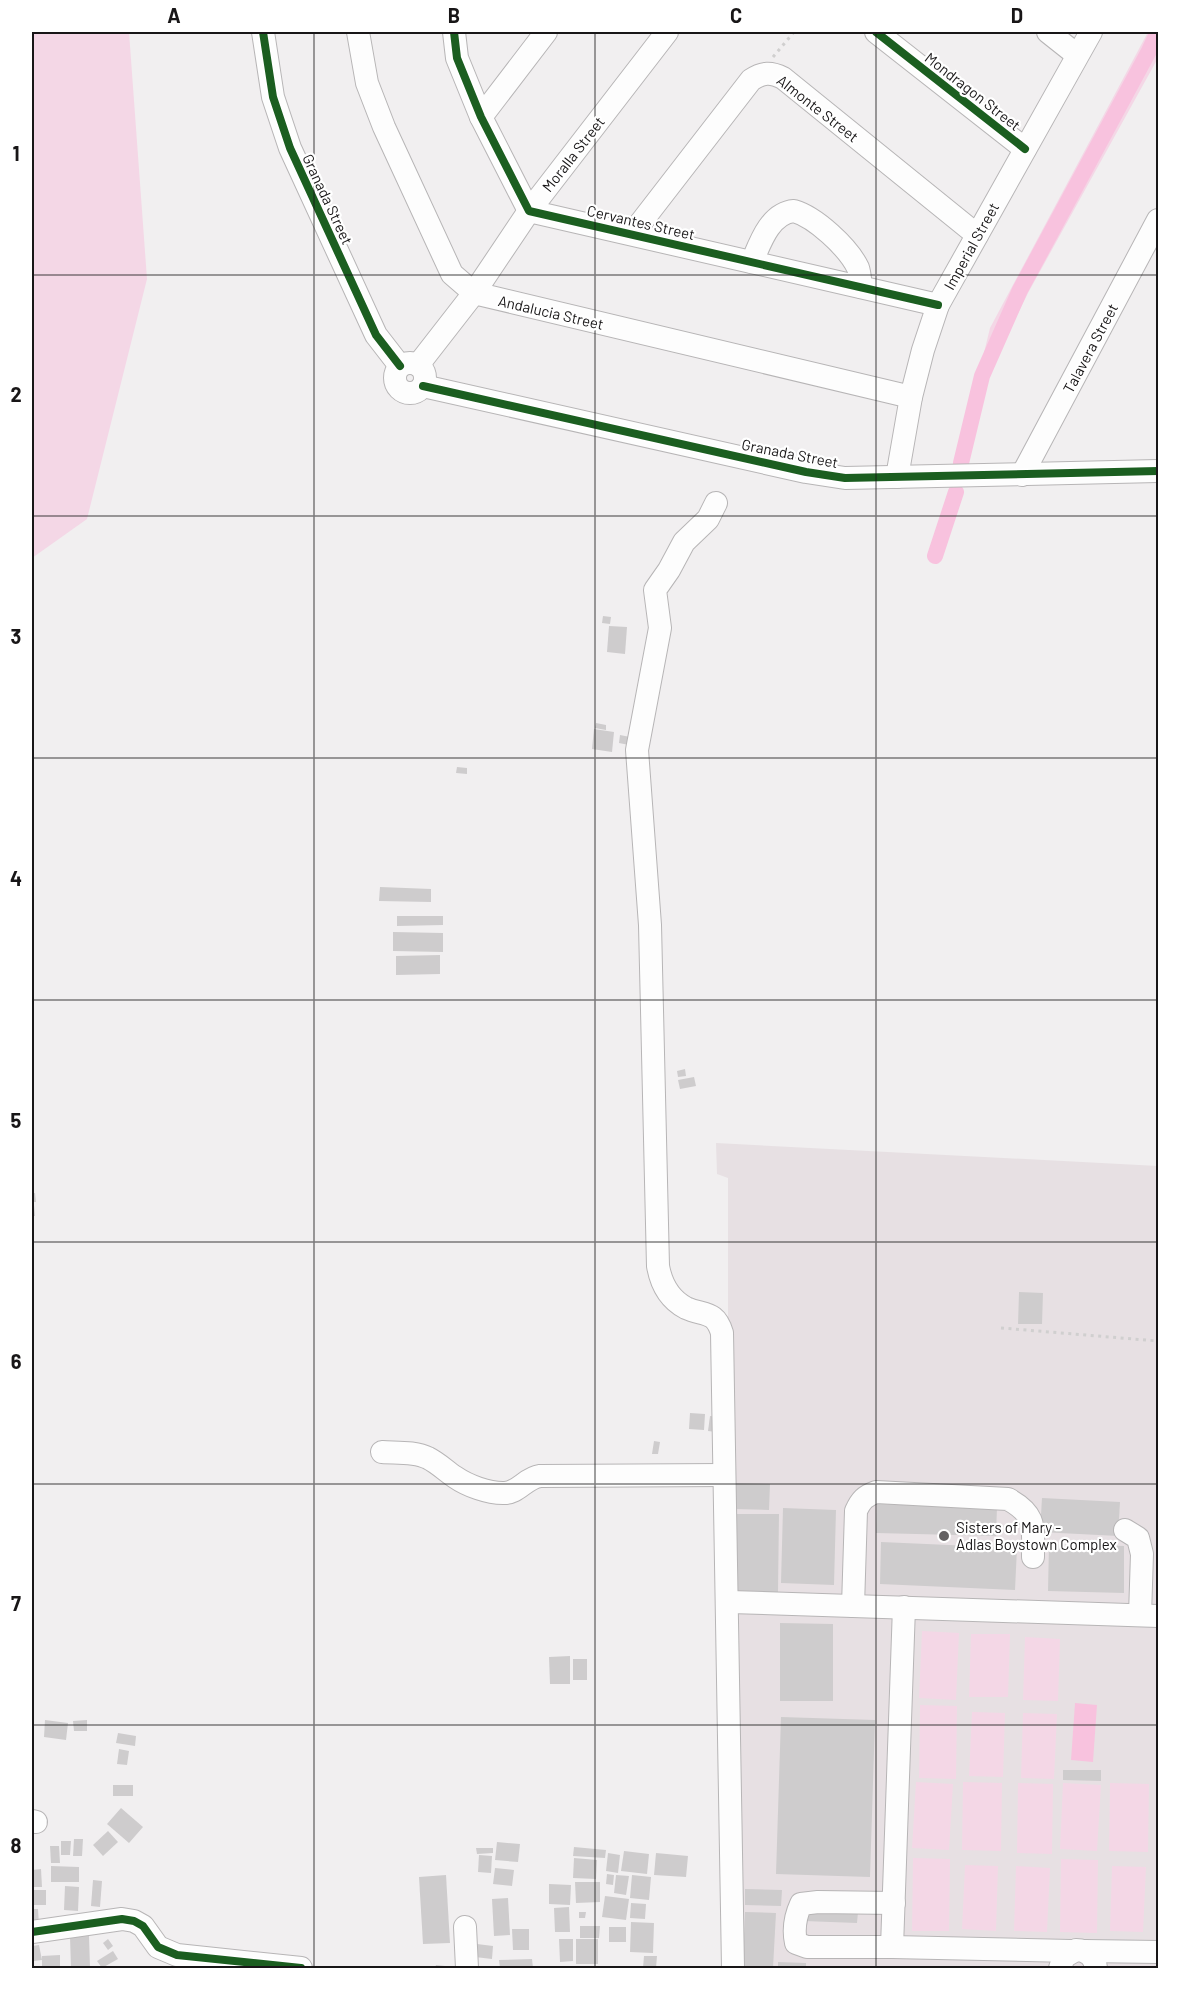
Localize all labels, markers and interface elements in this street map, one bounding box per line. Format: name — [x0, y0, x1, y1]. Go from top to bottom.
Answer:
text: A — [167, 3, 181, 27]
text: B — [448, 3, 460, 27]
text: C — [730, 3, 742, 27]
text: D — [1011, 3, 1023, 27]
street label: Mondragon Street — [922, 48, 1024, 134]
street label: Almonte Street — [774, 71, 862, 145]
street label: Moralla Street — [538, 113, 608, 195]
text: 1 — [12, 141, 20, 165]
street label: Granada Street — [299, 151, 357, 247]
street label: Imperial Street — [940, 199, 1002, 293]
street label: Cervantes Street — [585, 201, 697, 243]
street label: Andalucia Street — [497, 291, 605, 333]
street label: Talavera Street — [1059, 300, 1121, 396]
text: 2 — [10, 382, 22, 406]
street label: Granada Street — [740, 435, 840, 471]
text: 3 — [11, 624, 21, 648]
text: 4 — [10, 866, 22, 890]
text: 5 — [11, 1108, 22, 1132]
text: 6 — [11, 1349, 22, 1373]
place label: Sisters of Mary - Adlas Boystown Complex — [956, 1518, 1117, 1553]
marker: Sisters of Mary - Adlas Boystown Complex — [937, 1529, 951, 1543]
text: 7 — [11, 1591, 21, 1615]
text: 8 — [11, 1833, 22, 1857]

